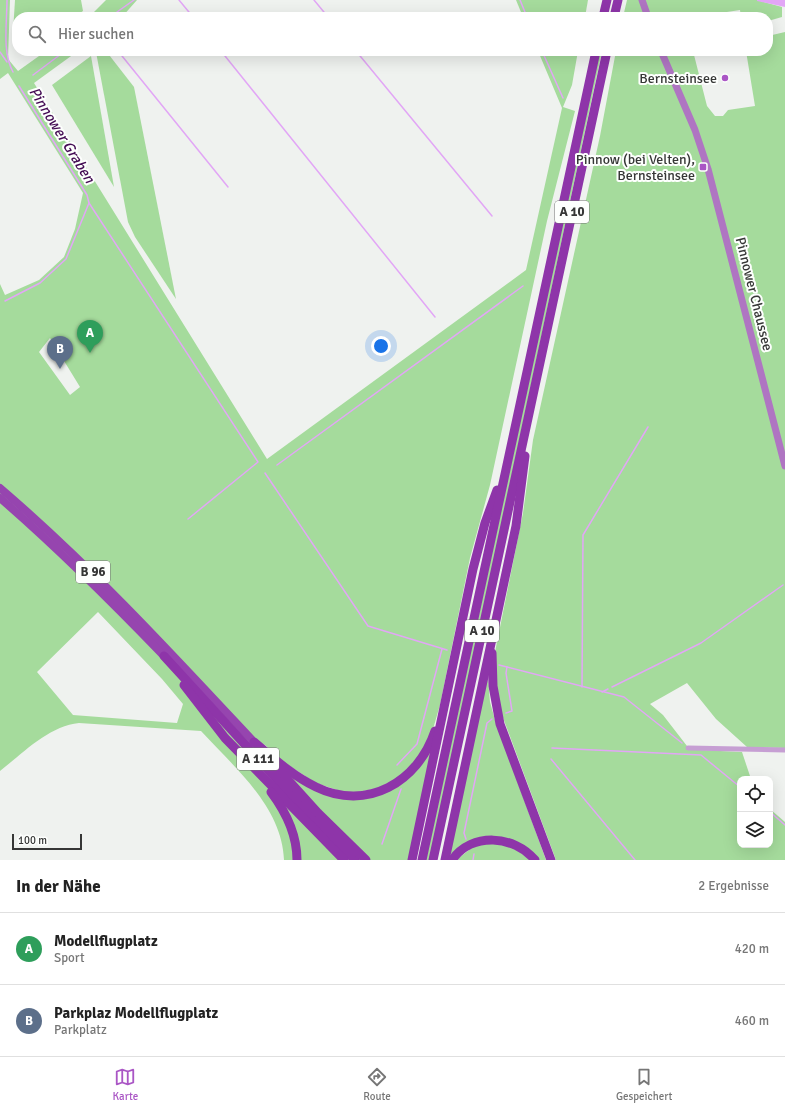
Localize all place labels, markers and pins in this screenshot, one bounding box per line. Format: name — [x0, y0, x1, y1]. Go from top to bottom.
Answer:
place label: Bernsteinsee — [639, 70, 717, 87]
marker: Bernsteinsee — [720, 73, 730, 83]
place label: Pinnow (bei Velten), Bernsteinsee — [576, 151, 695, 184]
marker: Pinnow (bei Velten), Bernsteinsee — [698, 162, 708, 172]
pin: A — [77, 320, 103, 353]
pin: B — [47, 336, 73, 369]

